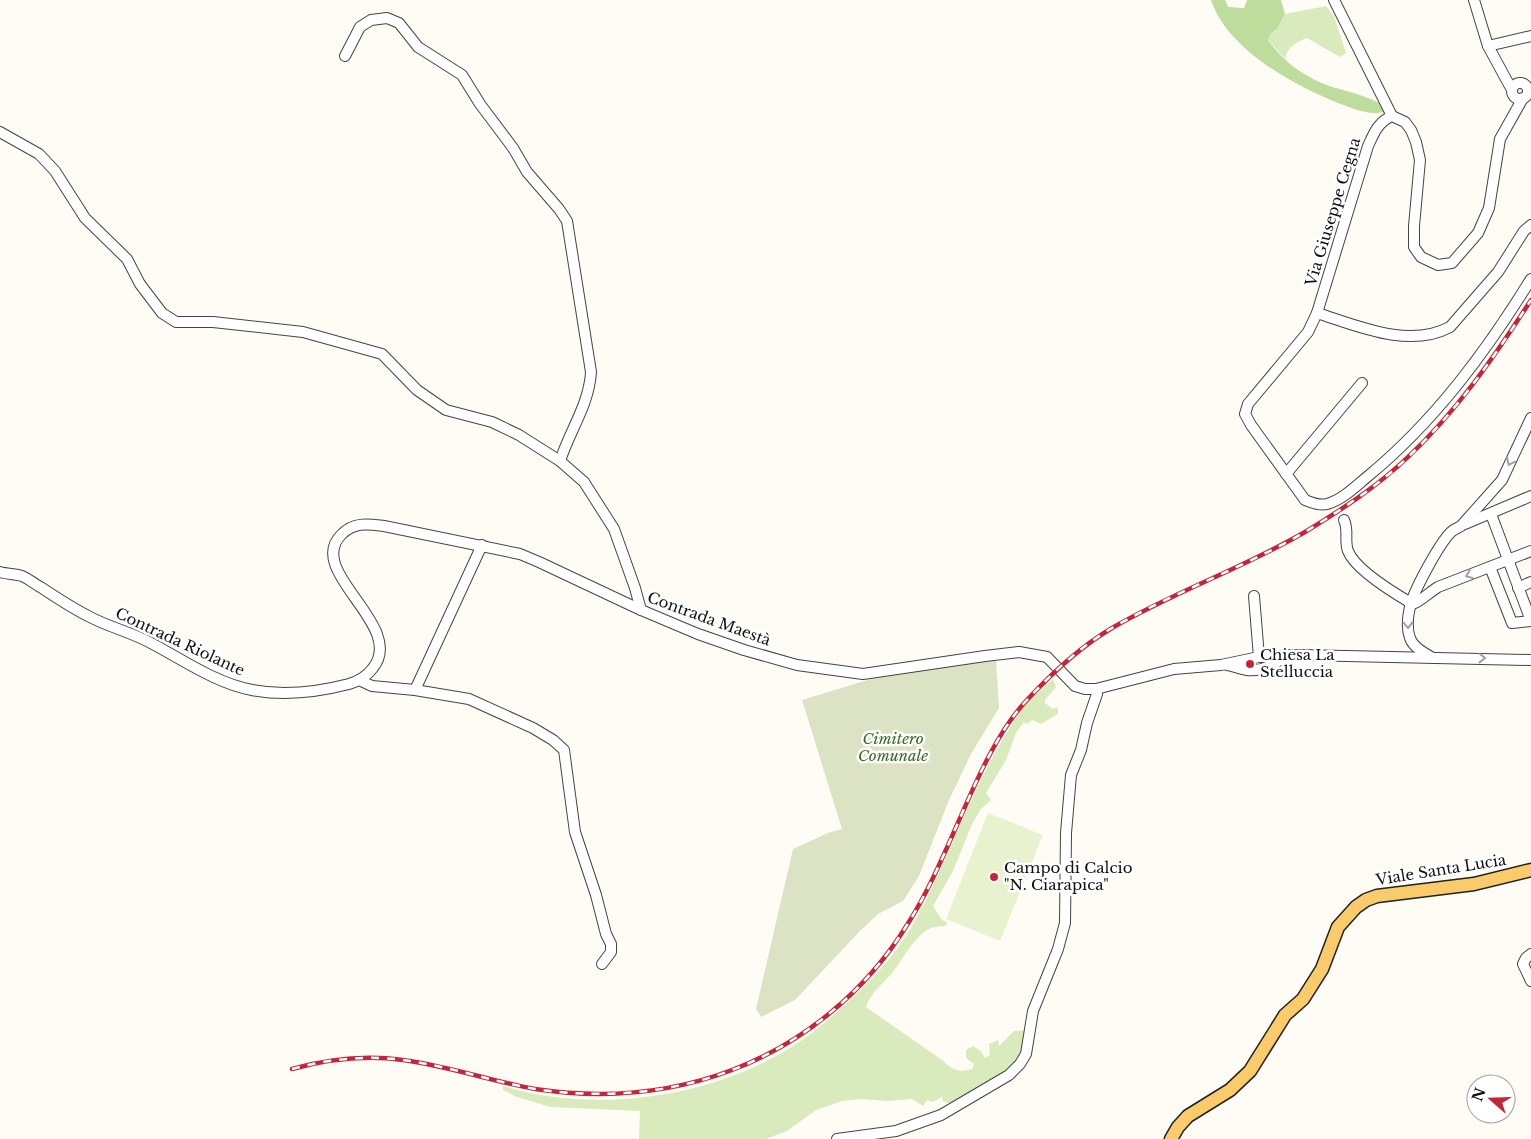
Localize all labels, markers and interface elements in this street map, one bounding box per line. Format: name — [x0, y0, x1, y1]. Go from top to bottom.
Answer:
street label: Via Giuseppe Cegna — [1301, 135, 1364, 289]
one-way arrow — [1506, 457, 1517, 466]
one-way arrow — [1465, 569, 1474, 579]
street label: Contrada Maestà — [645, 587, 774, 650]
street label: Contrada Riolante — [113, 603, 248, 680]
one-way arrow — [1403, 621, 1414, 629]
place label: Chiesa La Stelluccia — [1260, 645, 1335, 681]
one-way arrow — [1479, 653, 1487, 663]
marker: Chiesa La Stelluccia — [1244, 658, 1256, 670]
park label: Cimitero Comunale — [858, 729, 928, 765]
street label: Viale Santa Lucia — [1373, 850, 1508, 889]
place label: Campo di Calcio "N. Ciarapica" — [1004, 858, 1133, 894]
marker: Campo di Calcio "N. Ciarapica" — [988, 871, 1000, 883]
north arrow — [1466, 1074, 1516, 1124]
text: N — [1468, 1085, 1489, 1104]

